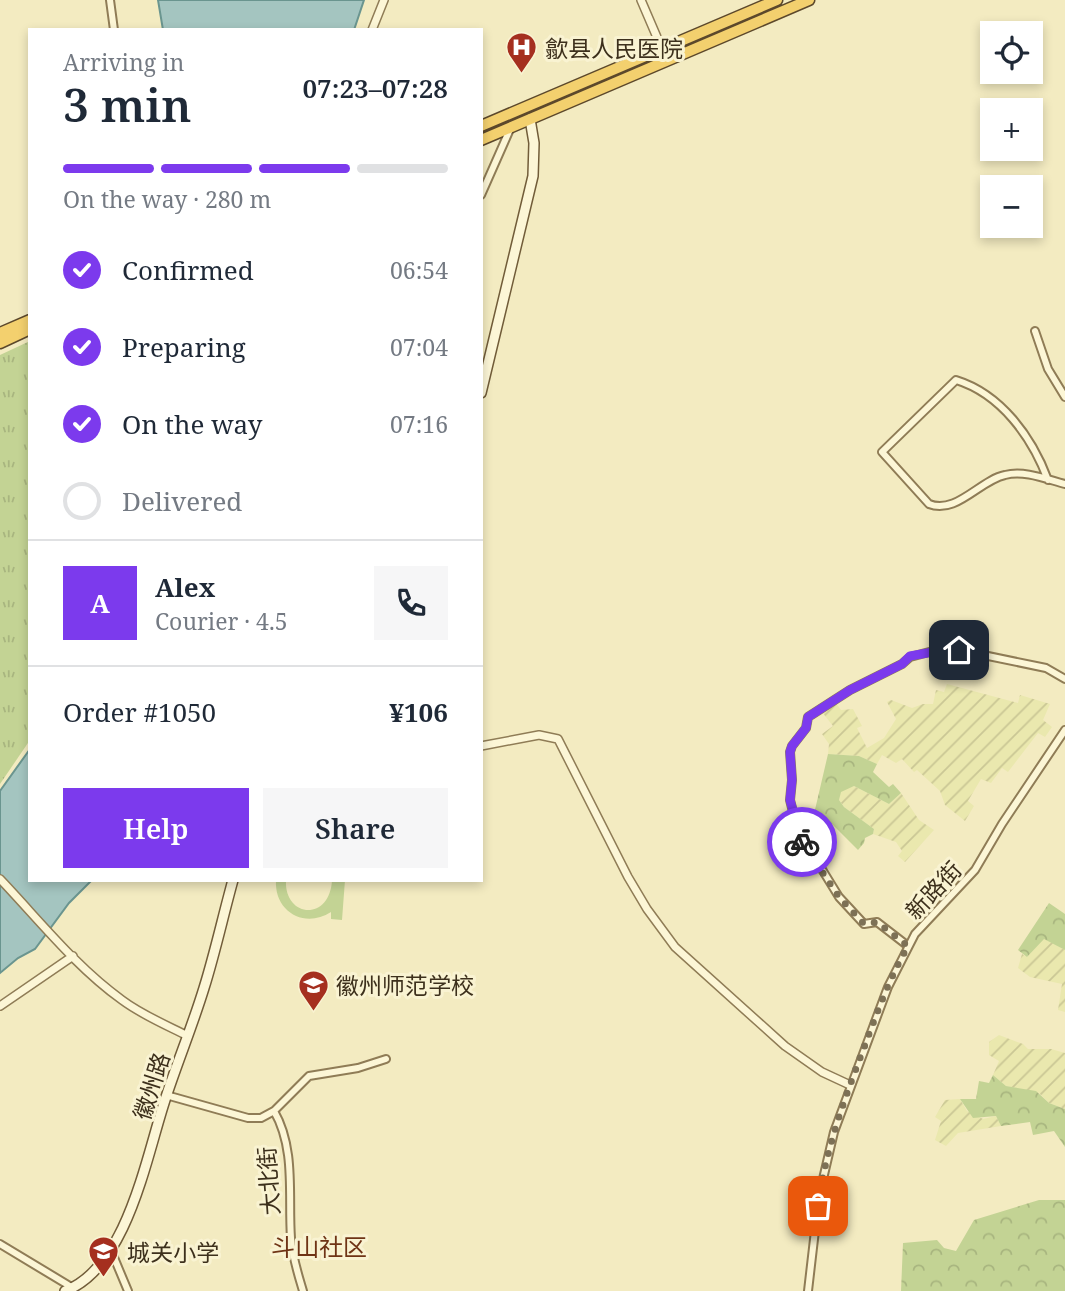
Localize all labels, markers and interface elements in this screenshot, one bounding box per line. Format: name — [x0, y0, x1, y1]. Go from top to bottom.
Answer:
map controls — [980, 21, 1043, 238]
button: locate — [980, 21, 1043, 84]
hospital icon: 歙县人民医院 — [505, 31, 539, 75]
place label: 歙县人民医院 — [545, 32, 683, 64]
text: Arriving in — [63, 46, 184, 78]
text: 07:23–07:28 — [302, 70, 448, 106]
text: 3 min — [63, 73, 191, 135]
button: + — [980, 98, 1043, 161]
button: − — [980, 175, 1043, 238]
text: On the way · 280 m — [63, 183, 271, 215]
icon: check — [63, 251, 101, 289]
text: Confirmed — [122, 252, 254, 288]
text: 06:54 — [390, 254, 448, 286]
icon: check — [63, 328, 101, 366]
text: Preparing — [122, 329, 246, 365]
text: 07:04 — [390, 331, 448, 363]
icon: check — [63, 405, 101, 443]
text: On the way — [122, 406, 262, 442]
text: 07:16 — [390, 408, 448, 440]
text: Delivered — [122, 483, 242, 519]
button: phone — [374, 566, 448, 640]
text: Alex — [155, 569, 215, 605]
text: A — [90, 585, 110, 621]
text: Courier · 4.5 — [155, 605, 288, 637]
pin — [929, 620, 989, 680]
icon: home — [940, 631, 978, 669]
text: Order #1050 — [63, 694, 216, 730]
text: ¥106 — [389, 694, 448, 730]
button: Help — [63, 788, 249, 868]
button: Share — [263, 788, 448, 868]
courier — [767, 807, 837, 877]
icon: bike — [783, 823, 821, 861]
street label: 新路街 — [898, 854, 968, 926]
school or university icon: 徽州师范学校 — [296, 968, 330, 1012]
place label: 徽州师范学校 — [336, 969, 474, 1001]
street label: 徽州路 — [125, 1048, 177, 1124]
street label: 大北街 — [250, 1145, 286, 1217]
pin — [788, 1176, 848, 1236]
icon: bag — [799, 1187, 837, 1225]
district label: 斗山社区 — [271, 1230, 367, 1263]
school or university icon: 城关小学 — [87, 1235, 121, 1279]
place label: 城关小学 — [127, 1236, 219, 1268]

